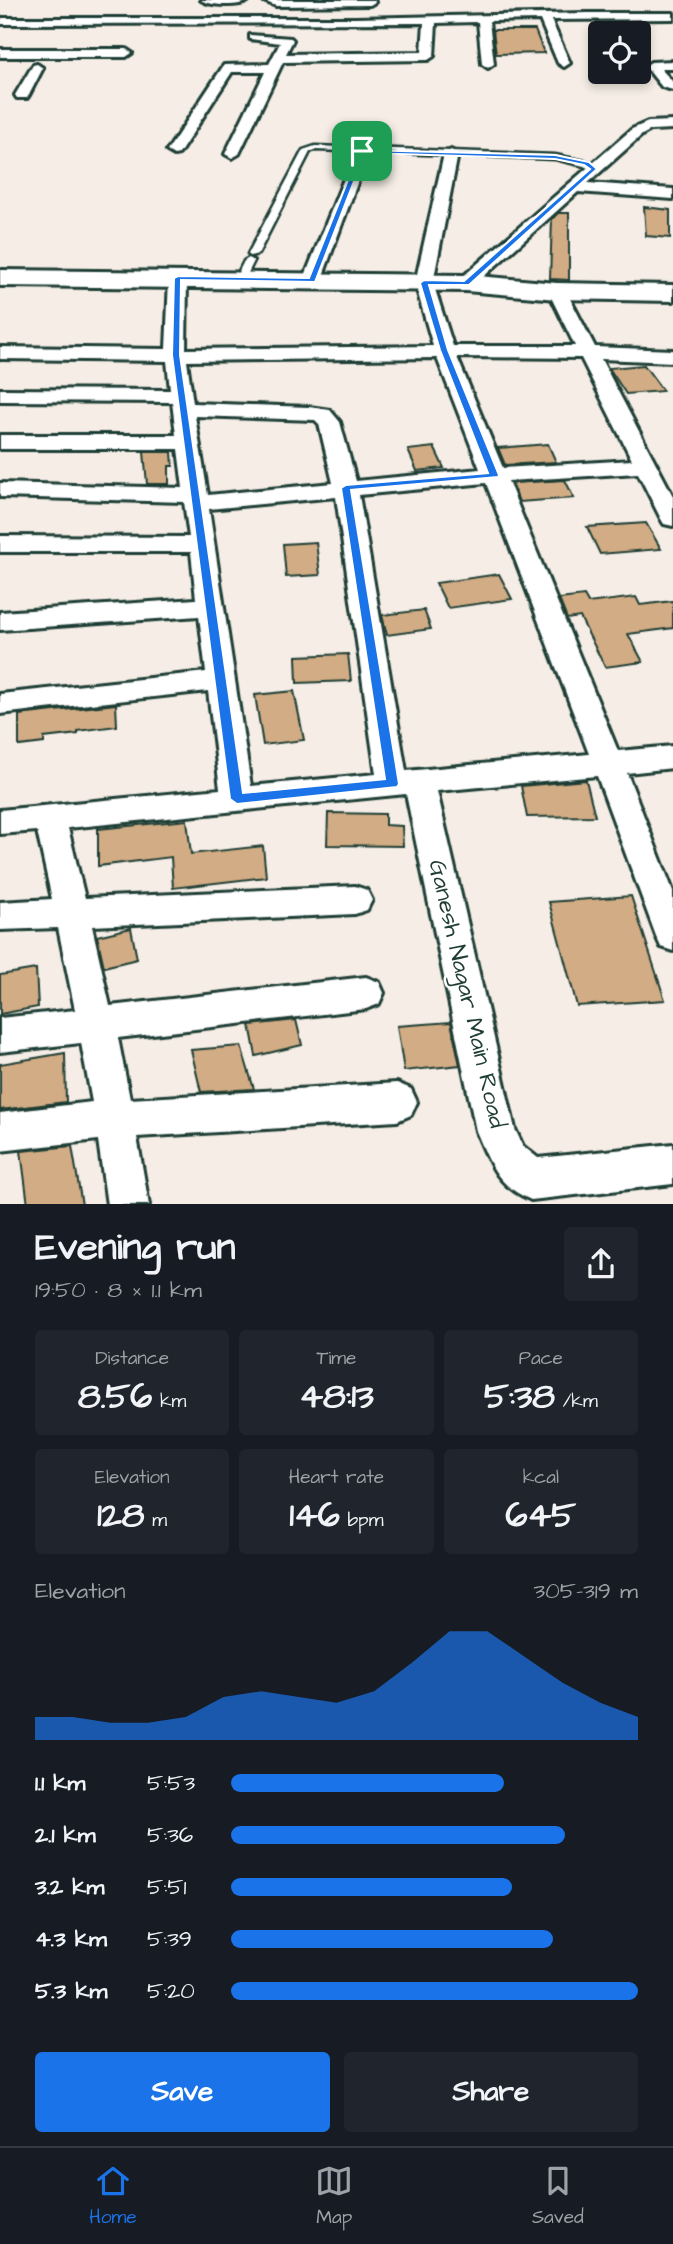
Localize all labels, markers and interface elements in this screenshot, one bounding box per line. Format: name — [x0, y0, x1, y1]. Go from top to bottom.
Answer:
map controls — [588, 21, 651, 84]
button: locate — [588, 21, 651, 84]
pin — [332, 121, 392, 181]
icon: arrive — [343, 132, 381, 170]
street label: Ganesh Nagar Main Road — [419, 856, 514, 1132]
text: Evening run — [35, 1222, 236, 1274]
button: share — [564, 1227, 638, 1301]
text: 19:50 · 8 × 1.1 km — [35, 1274, 202, 1306]
text: Distance — [95, 1345, 169, 1372]
text: Time — [317, 1345, 356, 1372]
text: Pace — [519, 1345, 563, 1372]
text: 8.56 — [78, 1372, 152, 1421]
text: 48:13 — [299, 1372, 374, 1421]
text: 5:38 — [484, 1372, 555, 1421]
text: km — [152, 1388, 186, 1415]
text: /km — [555, 1388, 598, 1415]
text: Elevation — [95, 1464, 170, 1491]
text: Heart rate — [289, 1464, 384, 1491]
text: kcal — [523, 1464, 559, 1491]
text: 128 — [97, 1491, 145, 1540]
text: 146 — [290, 1491, 340, 1540]
text: 645 — [506, 1491, 576, 1540]
text: m — [145, 1507, 167, 1534]
text: bpm — [340, 1507, 383, 1534]
text: Elevation — [35, 1575, 126, 1607]
text: 305–319 m — [534, 1575, 638, 1607]
text: 1.1 km — [35, 1767, 85, 1799]
text: 5:53 — [147, 1767, 195, 1799]
text: 2.1 km — [35, 1819, 96, 1851]
text: 5:36 — [147, 1819, 193, 1851]
text: 3.2 km — [35, 1871, 104, 1903]
text: 5:51 — [147, 1871, 186, 1903]
text: 4.3 km — [35, 1923, 107, 1955]
text: 5:39 — [147, 1923, 192, 1955]
text: 5.3 km — [35, 1975, 107, 2007]
text: 5:20 — [147, 1975, 195, 2007]
button: Save — [35, 2052, 330, 2132]
button: Share — [344, 2052, 638, 2132]
tab: Home — [89, 2162, 137, 2231]
tab: Map — [315, 2162, 353, 2231]
tab: Saved — [532, 2162, 584, 2231]

